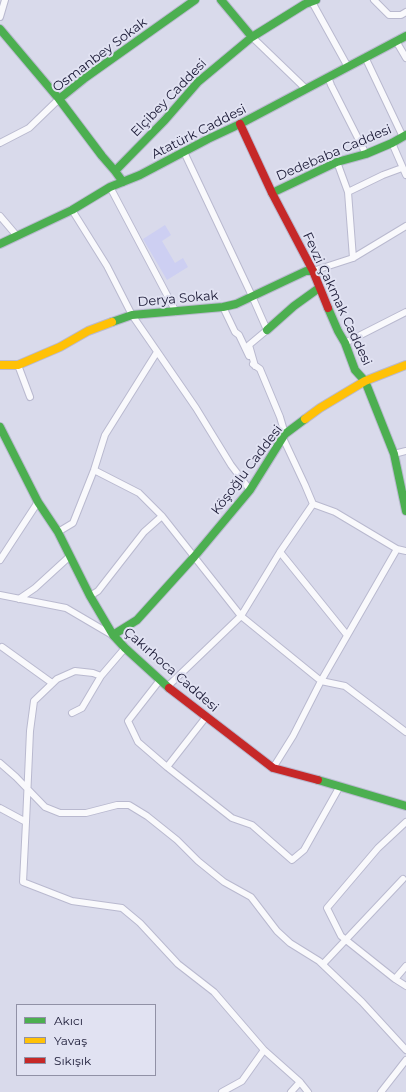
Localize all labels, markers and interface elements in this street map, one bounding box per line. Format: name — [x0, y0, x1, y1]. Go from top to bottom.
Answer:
street label: Osmanbey Sokak — [50, 15, 150, 95]
street label: Elçibey Caddesi — [128, 56, 210, 140]
street label: Atatürk Caddesi — [149, 101, 249, 163]
street label: Dedebaba Caddesi — [274, 122, 394, 184]
street label: Fevzi Çakmak Caddesi — [299, 230, 375, 368]
street label: Derya Sokak — [137, 288, 219, 310]
street label: Köşoğlu Caddesi — [208, 422, 286, 518]
street label: Çakırhoca Caddesi — [120, 625, 222, 715]
legend — [16, 1004, 156, 1076]
text: Akıcı — [54, 1013, 83, 1028]
text: Yavaş — [54, 1033, 87, 1048]
text: Sıkışık — [54, 1053, 91, 1068]

